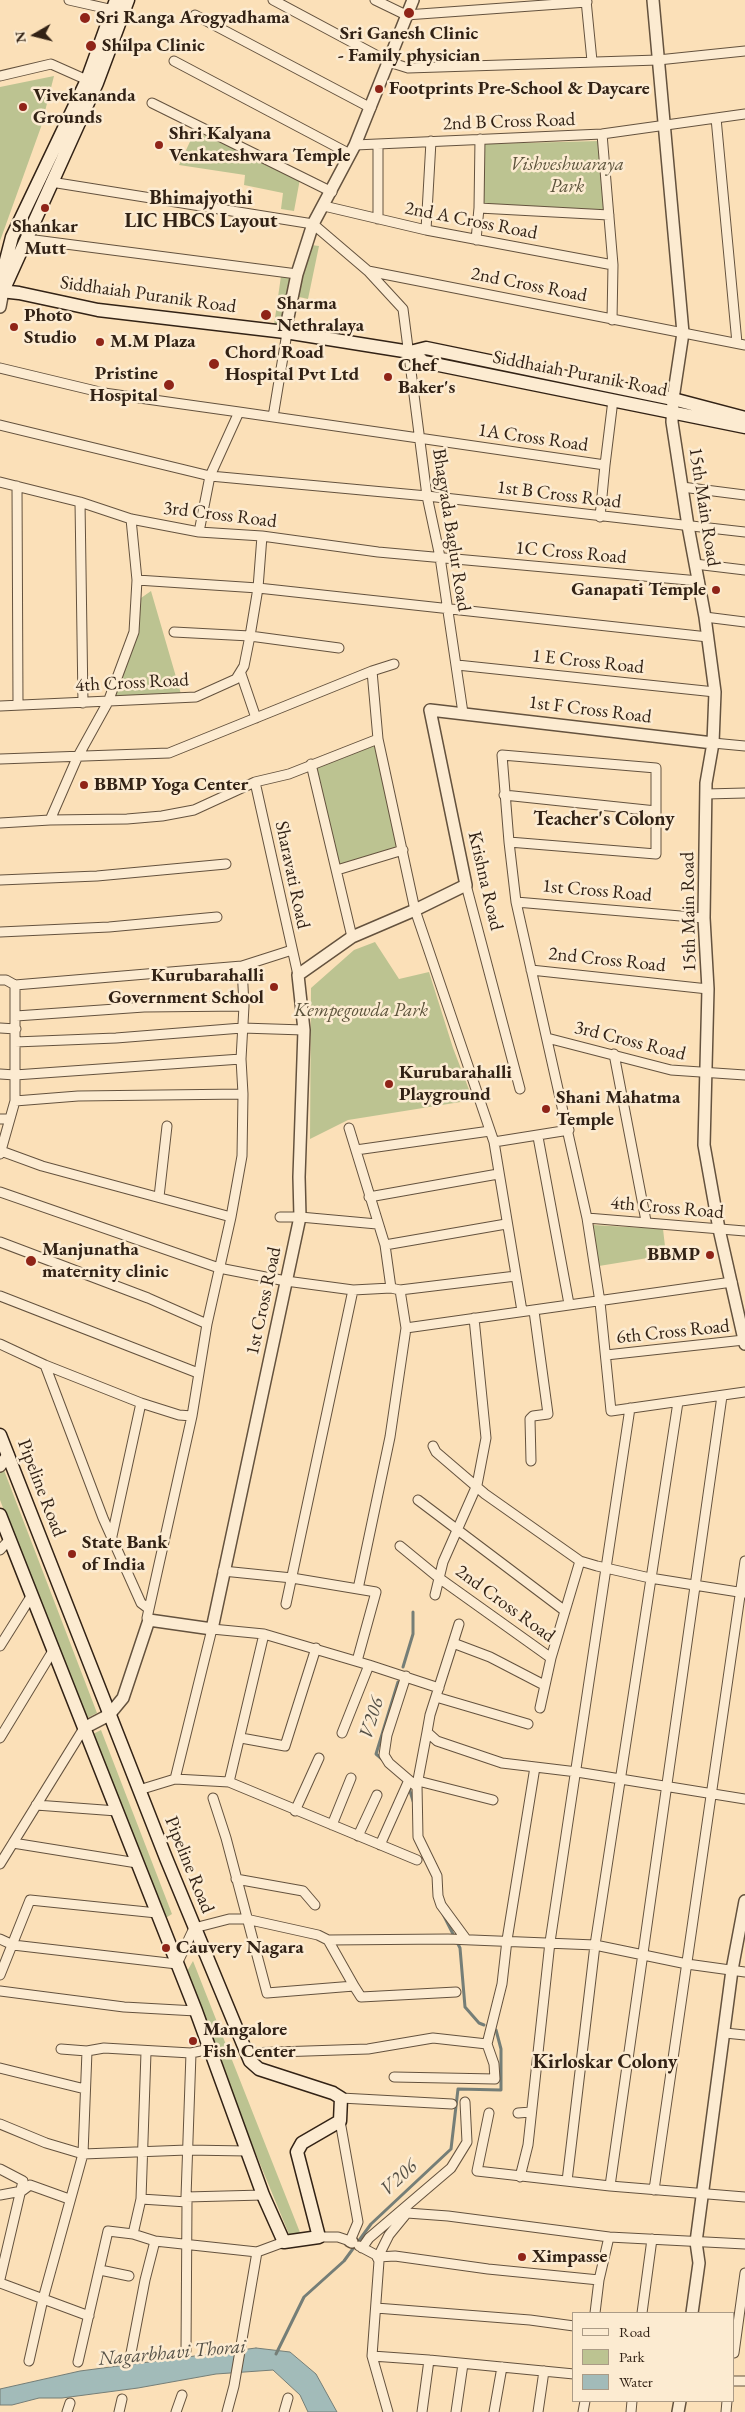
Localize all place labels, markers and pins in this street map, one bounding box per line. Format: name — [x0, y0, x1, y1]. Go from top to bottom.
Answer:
marker: Sri Ganesh Clinic - Family physician — [402, 6, 416, 20]
place label: Sri Ranga Arogyadhama — [96, 7, 290, 29]
marker: Sri Ranga Arogyadhama — [78, 11, 92, 25]
place label: Sri Ganesh Clinic - Family physician — [338, 23, 480, 67]
place label: Shilpa Clinic — [102, 35, 205, 57]
marker: Shilpa Clinic — [84, 39, 98, 53]
place label: Footprints Pre-School & Daycare — [389, 78, 650, 100]
marker: Footprints Pre-School & Daycare — [373, 83, 385, 95]
place label: Vivekananda Grounds — [33, 85, 136, 129]
marker: Vivekananda Grounds — [17, 101, 29, 113]
place label: Shri Kalyana Venkateshwara Temple — [169, 123, 350, 167]
marker: Shri Kalyana Venkateshwara Temple — [153, 139, 165, 151]
marker: Shankar Mutt — [39, 202, 51, 214]
place label: Shankar Mutt — [12, 216, 78, 260]
place label: Sharma Nethralaya — [277, 293, 364, 337]
place label: Photo Studio — [24, 305, 77, 349]
marker: Sharma Nethralaya — [259, 308, 273, 322]
marker: Photo Studio — [8, 321, 20, 333]
place label: M.M Plaza — [110, 331, 196, 353]
marker: M.M Plaza — [94, 336, 106, 348]
place label: Chord Road Hospital Pvt Ltd — [225, 342, 359, 386]
place label: Chef Baker's — [398, 355, 455, 399]
marker: Chord Road Hospital Pvt Ltd — [207, 357, 221, 371]
place label: Pristine Hospital — [89, 363, 158, 407]
marker: Chef Baker's — [382, 371, 394, 383]
marker: Pristine Hospital — [162, 378, 176, 392]
place label: Ganapati Temple — [571, 579, 706, 601]
marker: Ganapati Temple — [710, 584, 722, 596]
place label: BBMP Yoga Center — [94, 774, 248, 796]
marker: BBMP Yoga Center — [78, 779, 90, 791]
place label: Kurubarahalli Government School — [108, 965, 264, 1009]
marker: Kurubarahalli Government School — [268, 981, 280, 993]
place label: Kurubarahalli Playground — [399, 1062, 512, 1106]
marker: Kurubarahalli Playground — [383, 1078, 395, 1090]
place label: Shani Mahatma Temple — [556, 1087, 680, 1131]
marker: Shani Mahatma Temple — [540, 1103, 552, 1115]
place label: Manjunatha maternity clinic — [42, 1239, 169, 1283]
place label: BBMP — [647, 1244, 700, 1266]
marker: BBMP — [704, 1249, 716, 1261]
marker: Manjunatha maternity clinic — [24, 1254, 38, 1268]
place label: State Bank of India — [82, 1532, 168, 1576]
marker: State Bank of India — [66, 1548, 78, 1560]
place label: Cauvery Nagara — [176, 1937, 304, 1959]
marker: Cauvery Nagara — [160, 1942, 172, 1954]
place label: Mangalore Fish Center — [203, 2019, 296, 2063]
marker: Mangalore Fish Center — [187, 2035, 199, 2047]
place label: Ximpasse — [532, 2246, 608, 2268]
marker: Ximpasse — [516, 2251, 528, 2263]

